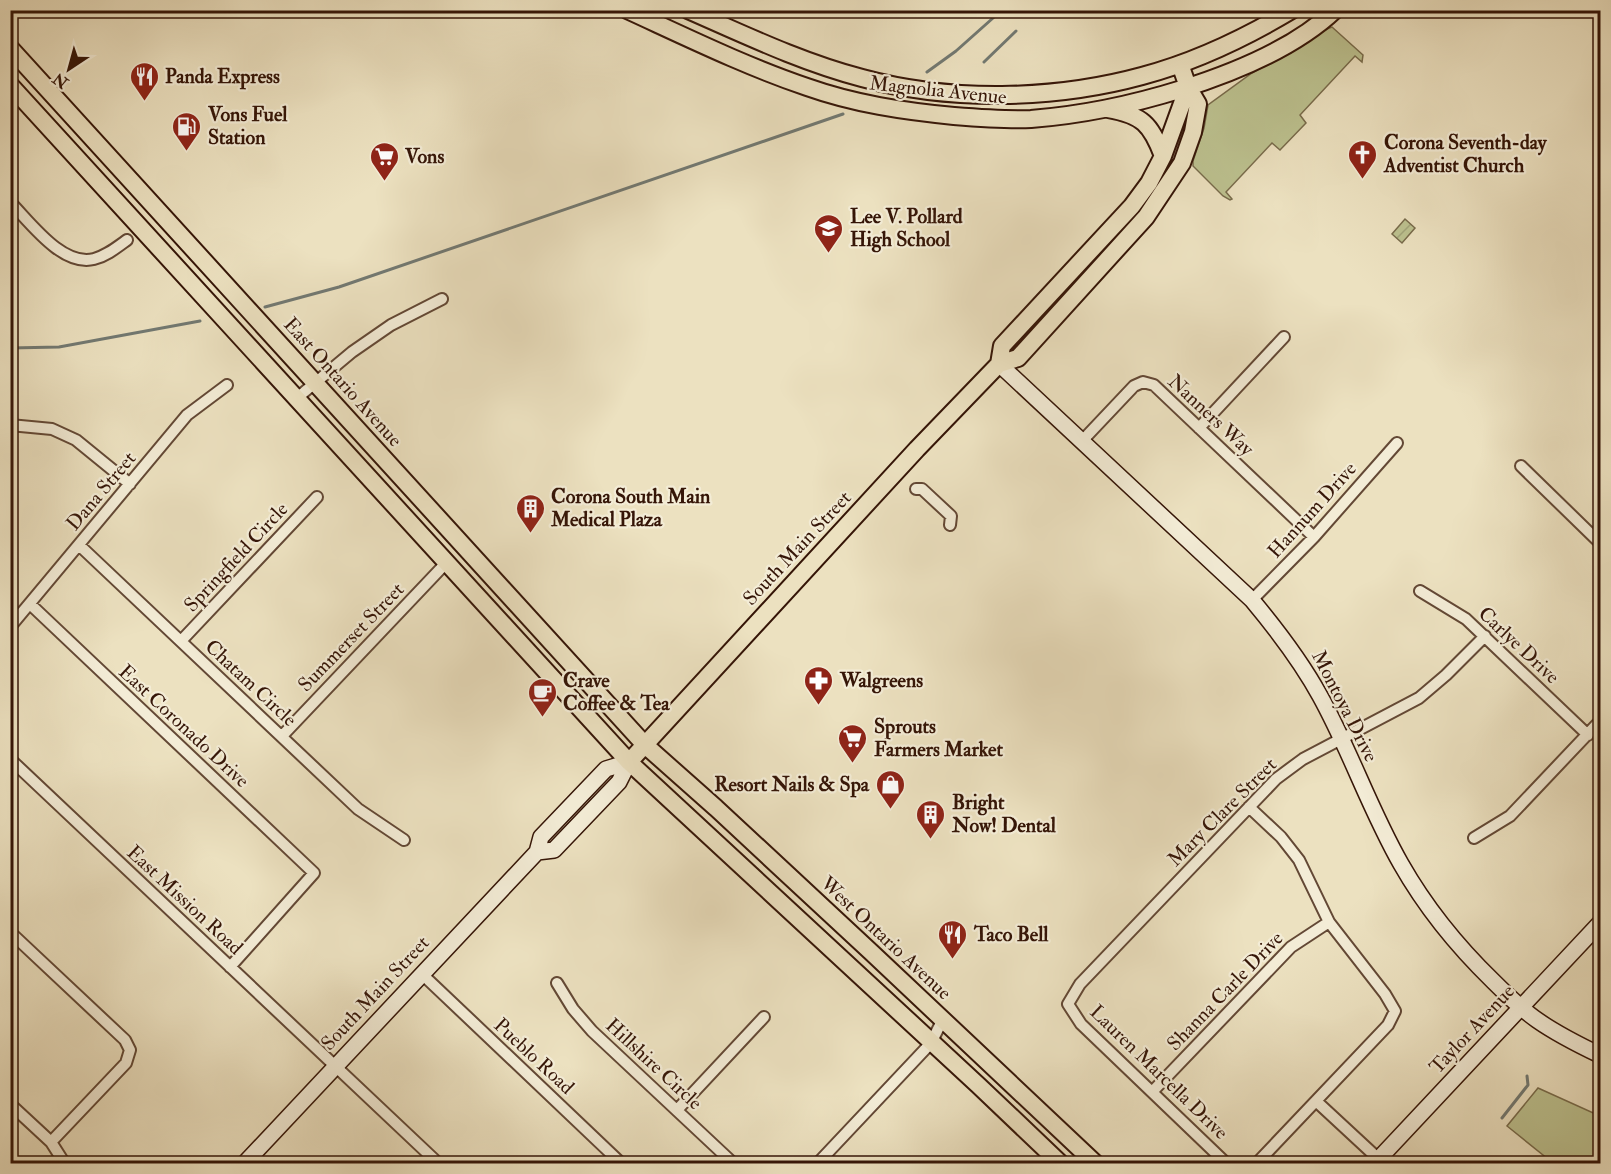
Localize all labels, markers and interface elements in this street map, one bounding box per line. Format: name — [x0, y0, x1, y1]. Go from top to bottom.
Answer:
north arrow — [39, 39, 99, 99]
restaurant icon: Panda Express — [128, 60, 160, 102]
place label: Panda Express — [165, 64, 280, 90]
text: N — [49, 68, 73, 93]
street label: Magnolia Avenue — [868, 70, 1008, 110]
place label: Vons Fuel Station — [207, 102, 288, 150]
fuel station icon: Vons Fuel Station — [171, 110, 203, 152]
place label: Corona Seventh-day Adventist Church — [1383, 130, 1548, 178]
church icon: Corona Seventh-day Adventist Church — [1347, 138, 1379, 180]
supermarket icon: Vons — [368, 140, 400, 182]
place label: Vons — [404, 144, 444, 169]
place label: Lee V. Pollard High School — [850, 204, 963, 253]
school or university icon: Lee V. Pollard High School — [813, 212, 845, 254]
street label: East Ontario Avenue — [278, 312, 408, 452]
street label: Nanners Way — [1163, 369, 1260, 462]
street label: Dana Street — [61, 446, 142, 536]
street label: Hannum Drive — [1262, 457, 1362, 563]
place label: Corona South Main Medical Plaza — [550, 484, 711, 532]
street label: South Main Street — [737, 485, 857, 611]
building icon: Corona South Main Medical Plaza — [514, 492, 546, 534]
street label: Springfield Circle — [179, 497, 294, 618]
street label: Summerset Street — [293, 577, 410, 697]
street label: Carlye Drive — [1473, 601, 1565, 689]
street label: Chatam Circle — [200, 634, 302, 732]
street label: Montoya Drive — [1306, 646, 1384, 766]
street label: East Coronado Drive — [113, 659, 255, 793]
pharmacy icon: Walgreens — [803, 664, 835, 706]
place label: Crave Coffee & Tea — [563, 668, 670, 716]
place label: Walgreens — [839, 668, 923, 694]
cafe icon: Crave Coffee & Tea — [526, 676, 558, 718]
place label: Sprouts Farmers Market — [874, 714, 1003, 762]
supermarket icon: Sprouts Farmers Market — [837, 722, 869, 764]
street label: Mary Clare Street — [1162, 752, 1282, 872]
shop icon: Resort Nails & Spa — [874, 768, 906, 810]
place label: Resort Nails & Spa — [714, 772, 870, 798]
place label: Bright Now! Dental — [951, 790, 1057, 838]
building icon: Bright Now! Dental — [915, 798, 947, 840]
street label: East Mission Road — [122, 840, 248, 960]
street label: West Ontario Avenue — [815, 870, 957, 1005]
restaurant icon: Taco Bell — [937, 918, 969, 960]
place label: Taco Bell — [973, 922, 1049, 947]
street label: Shanna Carle Drive — [1162, 926, 1288, 1056]
street label: South Main Street — [315, 930, 435, 1056]
street label: Taylor Avenue — [1424, 979, 1520, 1079]
street label: Lauren Marcella Drive — [1084, 999, 1234, 1145]
street label: Pueblo Road — [489, 1012, 579, 1100]
street label: Hillshire Circle — [600, 1013, 708, 1115]

